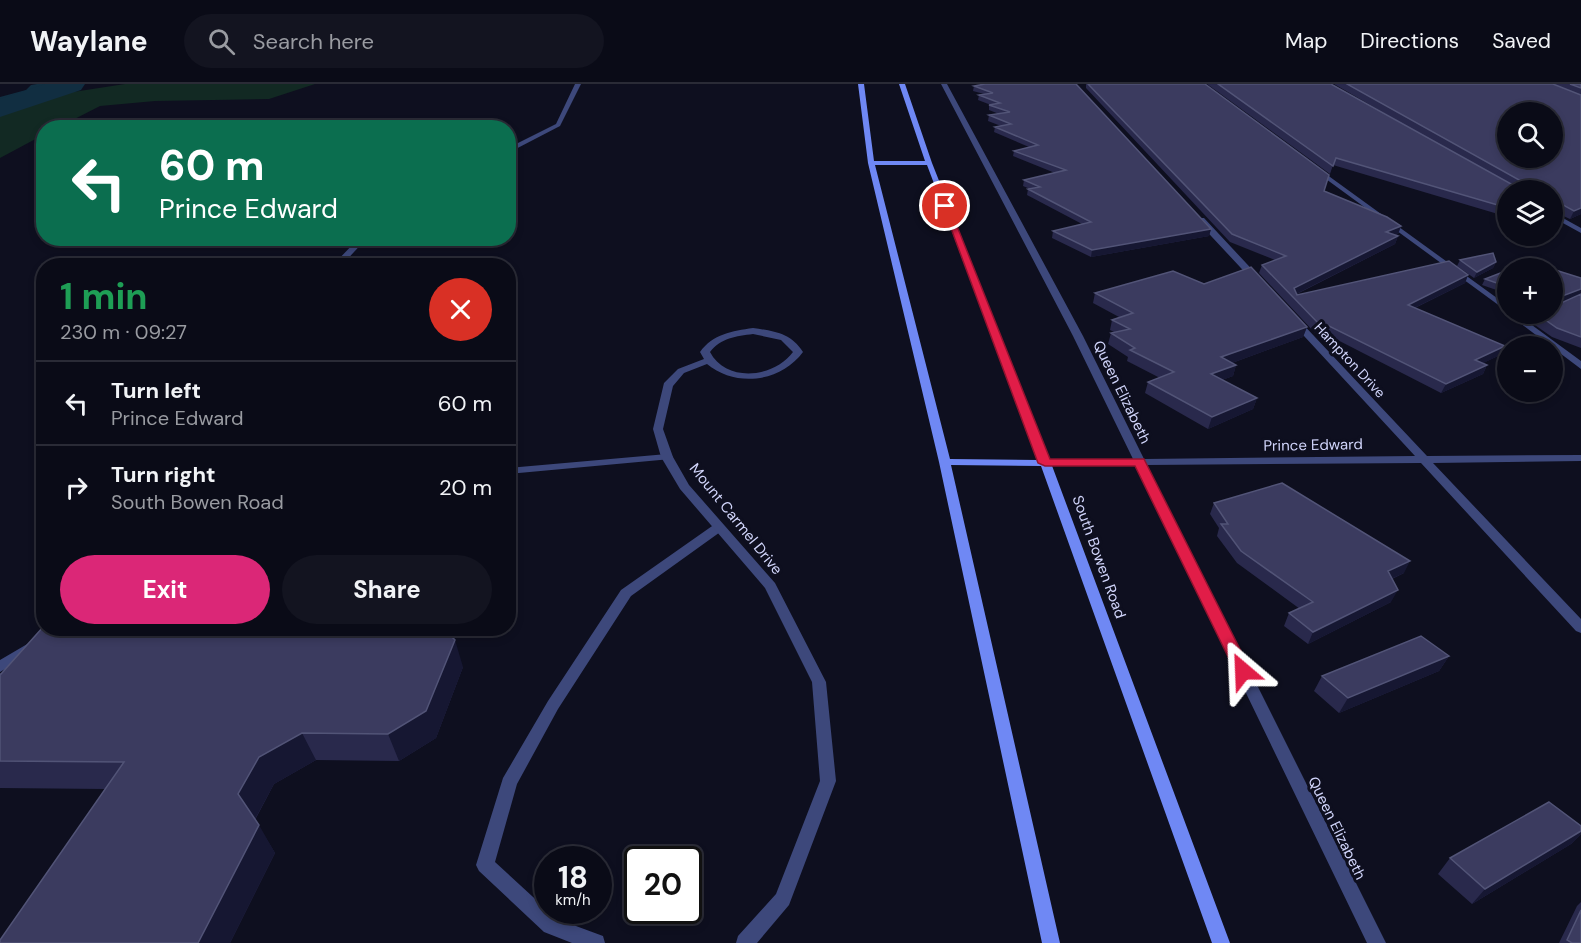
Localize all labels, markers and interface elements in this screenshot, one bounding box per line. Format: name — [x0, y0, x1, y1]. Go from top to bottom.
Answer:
search box — [184, 14, 604, 68]
text: Waylane — [30, 23, 148, 60]
icon: search — [205, 25, 238, 58]
text: Search here — [253, 27, 374, 56]
text: Map — [1285, 27, 1327, 55]
text: Directions — [1360, 27, 1459, 55]
text: Saved — [1492, 27, 1551, 55]
map controls — [1497, 102, 1563, 402]
button: search — [1497, 102, 1563, 168]
text: 60 m — [159, 138, 265, 193]
icon: left — [60, 144, 138, 222]
pin — [919, 180, 970, 231]
button: layers — [1497, 180, 1563, 246]
icon: arrive — [928, 189, 961, 222]
text: Prince Edward — [159, 191, 338, 226]
button: + — [1497, 258, 1563, 324]
text: 1 min — [60, 273, 148, 320]
button: close — [429, 278, 492, 341]
text: 230 m · 09:27 — [60, 319, 187, 345]
street label: Hampton Drive — [1310, 319, 1390, 401]
button: − — [1497, 336, 1563, 402]
street label: Queen Elizabeth — [1088, 337, 1156, 447]
text: Turn left — [111, 376, 201, 405]
icon: left — [60, 387, 93, 420]
text: 60 m — [438, 389, 492, 418]
text: Prince Edward — [111, 405, 244, 431]
street label: Prince Edward — [1263, 434, 1363, 456]
street label: Mount Carmel Drive — [685, 459, 787, 579]
text: Turn right — [111, 460, 216, 489]
icon: right — [60, 471, 93, 504]
text: 20 m — [439, 473, 492, 502]
text: South Bowen Road — [111, 489, 284, 515]
street label: South Bowen Road — [1067, 493, 1131, 621]
button: Exit — [60, 555, 270, 624]
button: Share — [282, 555, 492, 624]
position arrow — [1211, 639, 1275, 703]
street label: Queen Elizabeth — [1303, 773, 1371, 883]
speed limit sign: 20 — [624, 846, 702, 924]
text: 18 — [558, 858, 588, 897]
text: km/h — [555, 890, 591, 910]

